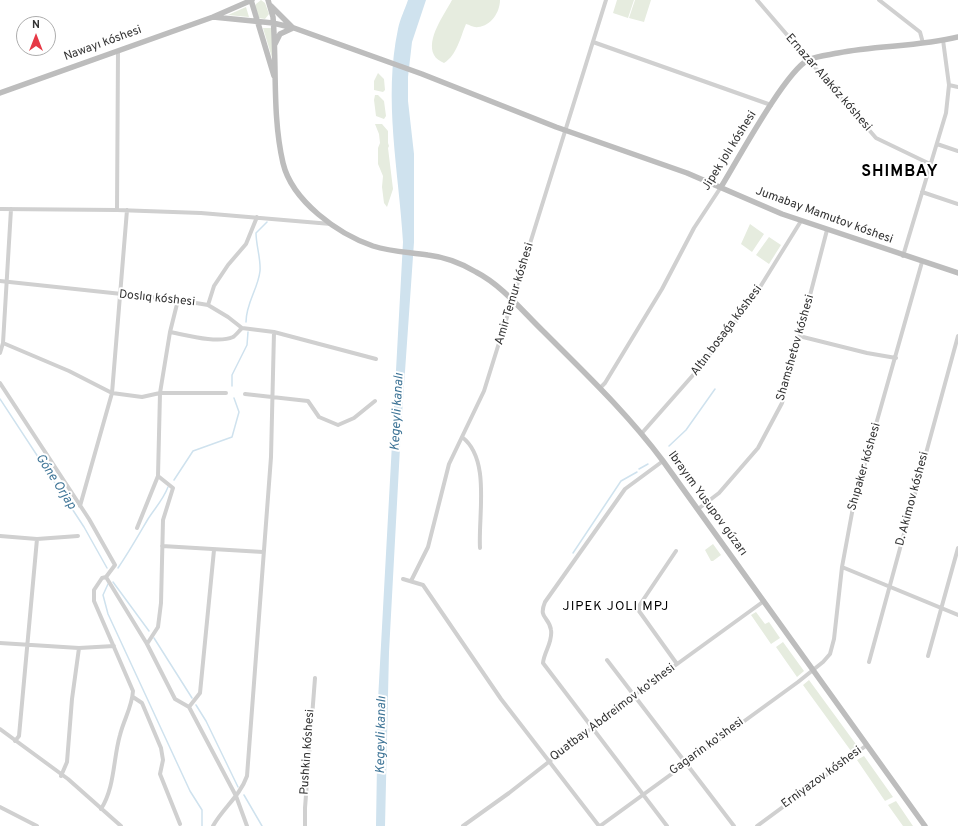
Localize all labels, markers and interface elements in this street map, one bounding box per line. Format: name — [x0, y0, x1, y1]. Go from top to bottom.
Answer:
north arrow — [16, 16, 56, 56]
text: N — [32, 18, 40, 32]
street label: Nawayı kóshesi — [62, 23, 144, 65]
street label: Ernazar Alakóz kóshesi — [782, 31, 874, 135]
street label: Jipek jolı kóshesi — [700, 108, 760, 194]
district label: SHIMBAY — [861, 163, 939, 183]
street label: Jumabay Mamutov kóshesi — [753, 184, 895, 248]
street label: Amir Temur kóshesi — [493, 241, 537, 347]
street label: Altın bosaǵa kóshesi — [688, 283, 766, 379]
street label: Doslıq kóshesi — [118, 288, 196, 310]
street label: Shamshetov kóshesi — [774, 293, 818, 403]
water label: Kegeyli kanalı — [388, 373, 408, 451]
street label: Shıpaker kóshesi — [846, 421, 884, 513]
street label: Ibrayım Yusupov gúzarı — [664, 449, 750, 559]
street label: D. Akimov kóshesi — [893, 450, 933, 548]
water label: Góne Orjap — [31, 451, 79, 513]
district label: JIPEK JOLI MPJ — [563, 599, 669, 615]
street label: Quatbay Abdreimov ko'shesi — [548, 661, 678, 765]
water label: Kegeyli kanalı — [374, 696, 390, 774]
street label: Pushkin kóshesi — [298, 709, 318, 795]
street label: Gagarin ko'shesi — [667, 715, 747, 779]
street label: Erniyazov kóshesi — [779, 744, 865, 812]

